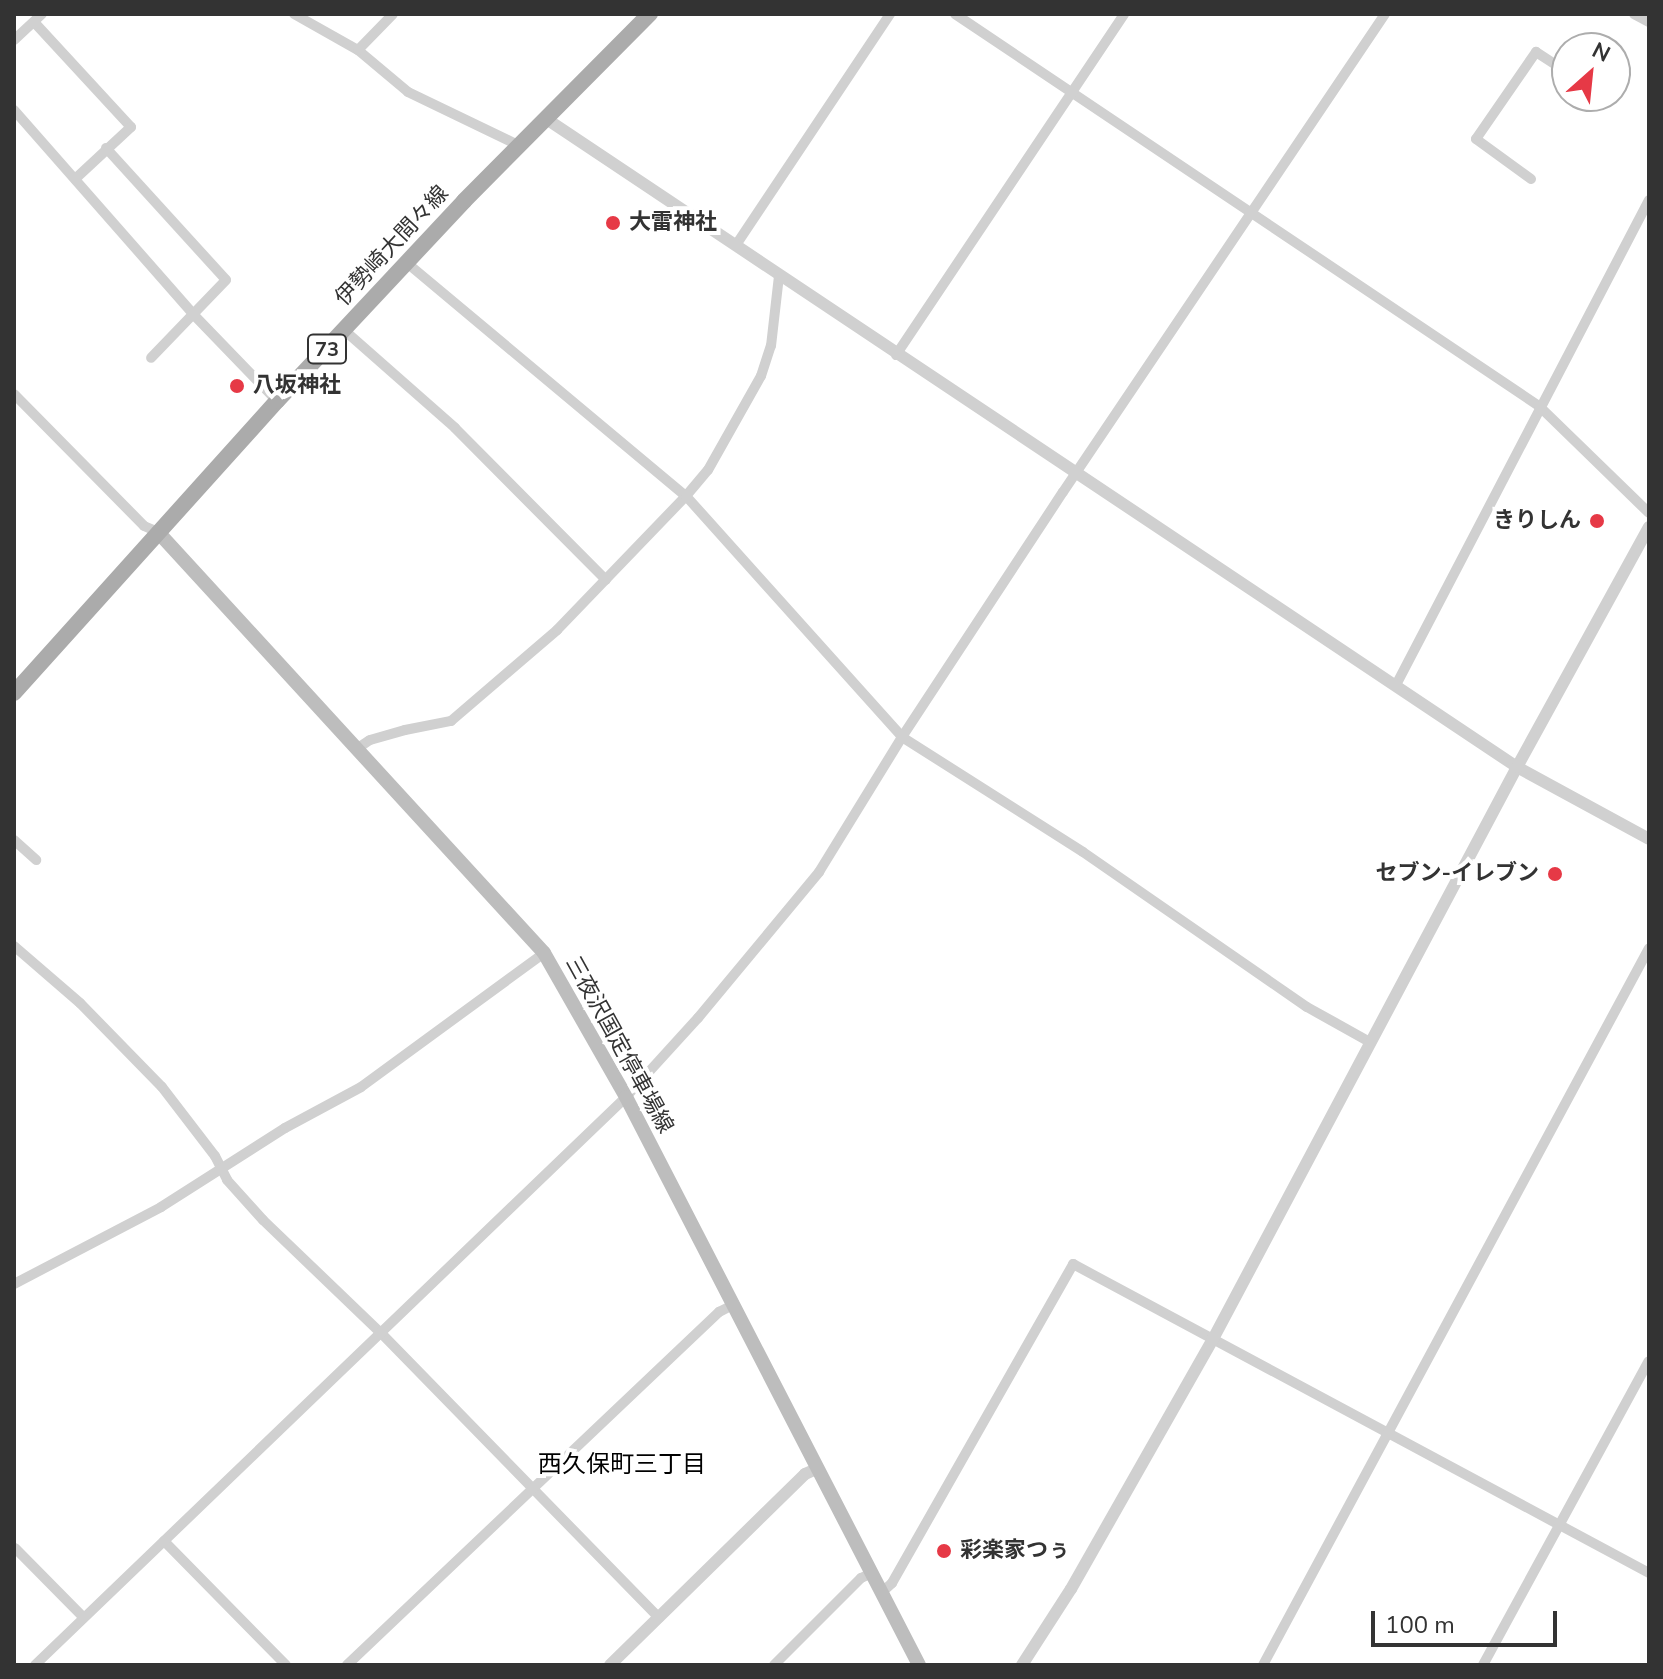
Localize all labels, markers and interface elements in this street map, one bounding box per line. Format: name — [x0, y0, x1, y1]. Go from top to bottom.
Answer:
north arrow — [1551, 32, 1631, 112]
text: N — [1587, 35, 1615, 70]
street label: 伊勢崎大間々線 — [330, 181, 454, 311]
place label: 大雷神社 — [629, 210, 717, 236]
marker: 大雷神社 — [604, 214, 622, 232]
road number: 73 — [307, 333, 347, 365]
place label: 八坂神社 — [253, 373, 341, 399]
marker: 八坂神社 — [228, 377, 246, 395]
place label: きりしん — [1493, 508, 1581, 534]
marker: きりしん — [1588, 512, 1606, 530]
place label: セブン-イレブン — [1375, 861, 1539, 887]
marker: セブン-イレブン — [1546, 865, 1564, 883]
street label: 三夜沢国定停車場線 — [559, 952, 679, 1138]
district label: 西久保町三丁目 — [538, 1451, 706, 1479]
place label: 彩楽家つぅ — [960, 1538, 1070, 1564]
marker: 彩楽家つぅ — [935, 1542, 953, 1560]
scale bar — [1375, 1595, 1561, 1645]
text: 100 m — [1385, 1609, 1455, 1641]

